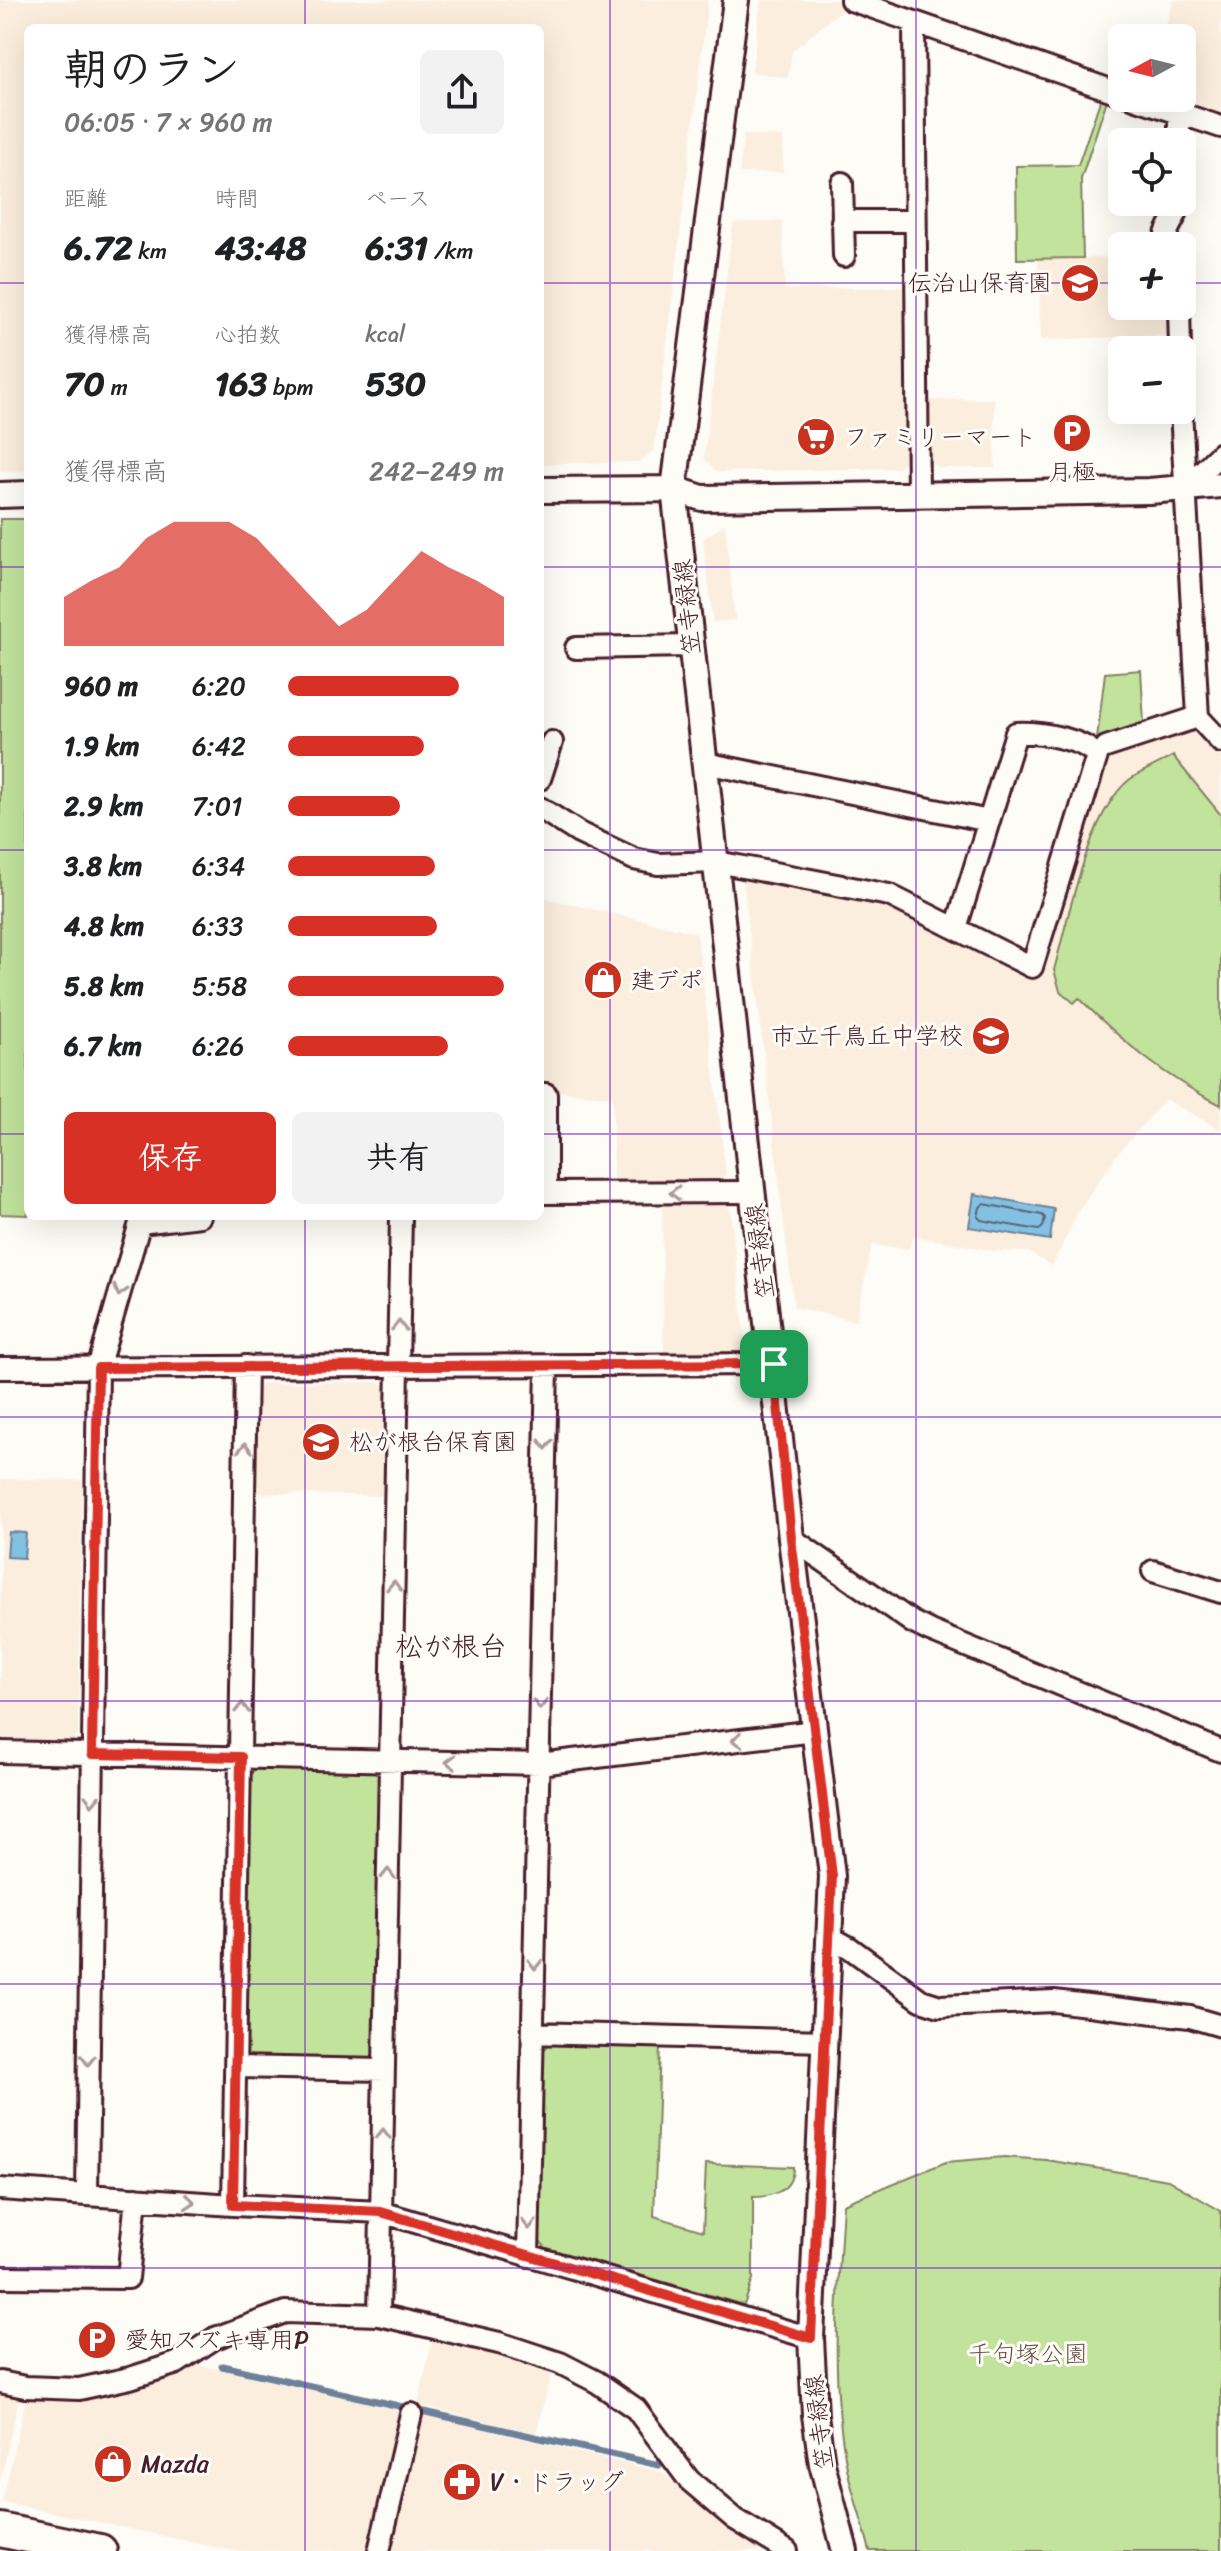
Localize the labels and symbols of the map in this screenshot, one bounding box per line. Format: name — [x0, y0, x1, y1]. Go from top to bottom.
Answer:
north arrow — [1108, 24, 1196, 112]
place label: 伝治山保育園 — [908, 262, 1052, 304]
school or university icon: 伝治山保育園 — [1059, 262, 1101, 304]
parking icon: 月極 — [1051, 412, 1093, 454]
supermarket icon: ファミリーマート — [795, 416, 837, 458]
place label: ファミリーマート — [844, 416, 1036, 458]
place label: 月極 — [1048, 451, 1096, 493]
street label: 笠寺緑線 — [661, 557, 713, 657]
shop icon: 建デポ — [582, 959, 624, 1001]
place label: 建デポ — [631, 959, 703, 1001]
place label: 市立千鳥丘中学校 — [771, 1015, 963, 1057]
school or university icon: 市立千鳥丘中学校 — [970, 1015, 1012, 1057]
one-way arrow — [668, 1184, 681, 1202]
street label: 笠寺緑線 — [733, 1201, 787, 1301]
one-way arrow — [113, 1283, 129, 1297]
one-way arrow — [390, 1319, 408, 1332]
pin — [740, 1330, 808, 1398]
school or university icon: 松が根台保育園 — [300, 1421, 342, 1463]
place label: 松が根台保育園 — [349, 1421, 517, 1463]
one-way arrow — [537, 1438, 554, 1451]
one-way arrow — [236, 1441, 254, 1454]
one-way arrow — [385, 1579, 403, 1592]
district label: 松が根台 — [395, 1622, 507, 1671]
one-way arrow — [532, 1698, 549, 1711]
one-way arrow — [233, 1701, 251, 1714]
one-way arrow — [731, 1731, 744, 1748]
one-way arrow — [444, 1753, 457, 1770]
one-way arrow — [83, 1794, 100, 1807]
one-way arrow — [379, 1867, 397, 1880]
one-way arrow — [526, 1958, 544, 1971]
one-way arrow — [80, 2054, 97, 2067]
one-way arrow — [374, 2127, 391, 2140]
one-way arrow — [184, 2193, 197, 2210]
one-way arrow — [520, 2218, 538, 2231]
parking icon: 愛知スズキ専用P — [76, 2319, 118, 2361]
place label: 愛知スズキ専用P — [125, 2319, 309, 2361]
park label: 千句塚公園 — [968, 2333, 1088, 2375]
street label: 笠寺緑線 — [792, 2372, 846, 2472]
shop icon: Mazda — [92, 2443, 134, 2485]
place label: Mazda — [141, 2443, 210, 2485]
pharmacy icon: V・ドラッグ — [441, 2461, 483, 2503]
place label: V・ドラッグ — [490, 2461, 624, 2503]

